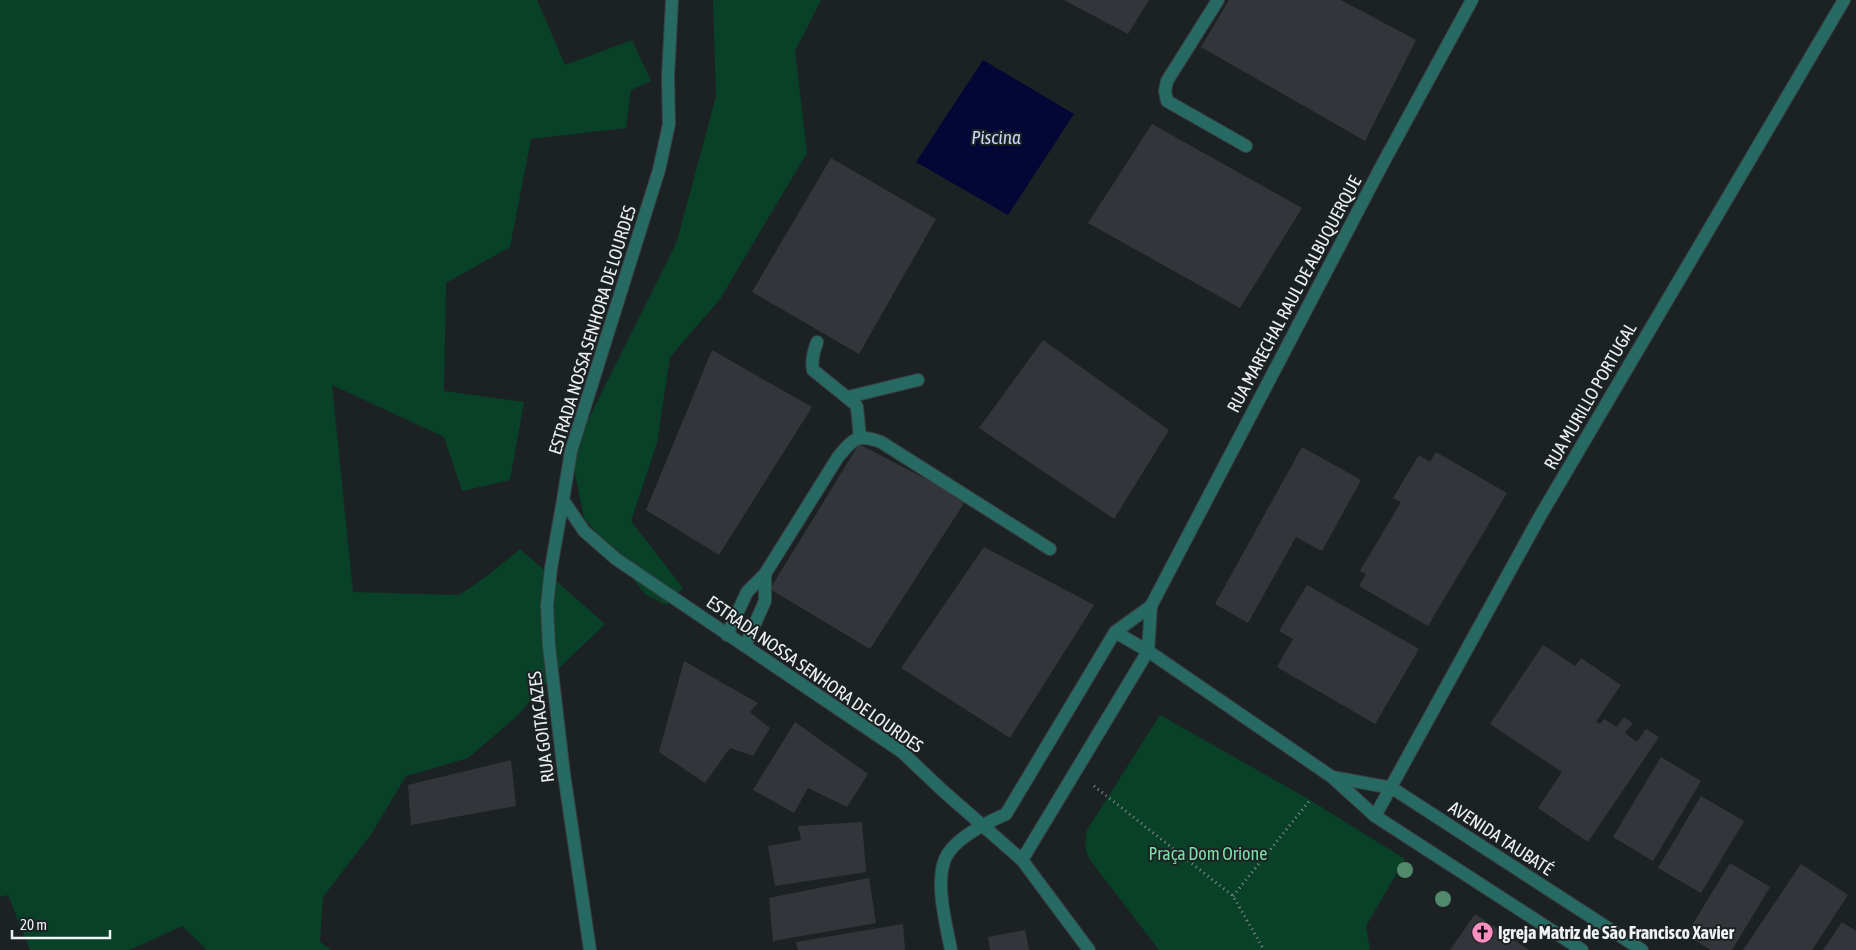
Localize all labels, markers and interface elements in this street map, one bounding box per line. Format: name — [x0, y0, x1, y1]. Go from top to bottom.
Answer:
water label: Piscina — [971, 126, 1021, 148]
street label: RUA MARECHAL RAUL DE ALBUQUERQUE — [1223, 172, 1366, 416]
street label: ESTRADA NOSSA SENHORA DE LOURDES — [544, 203, 640, 457]
street label: RUA MURILLO PORTUGAL — [1539, 319, 1641, 473]
street label: ESTRADA NOSSA SENHORA DE LOURDES — [703, 591, 928, 757]
street label: RUA GOITACAZES — [524, 670, 558, 784]
street label: AVENIDA TAUBATÉ — [1445, 796, 1557, 880]
park label: Praça Dom Orione — [1149, 843, 1267, 864]
scale bar — [12, 908, 110, 940]
text: 20 m — [20, 916, 47, 933]
church icon: Igreja Matriz de São Francisco Xavier — [1470, 920, 1494, 944]
place label: Igreja Matriz de São Francisco Xavier — [1498, 922, 1735, 943]

